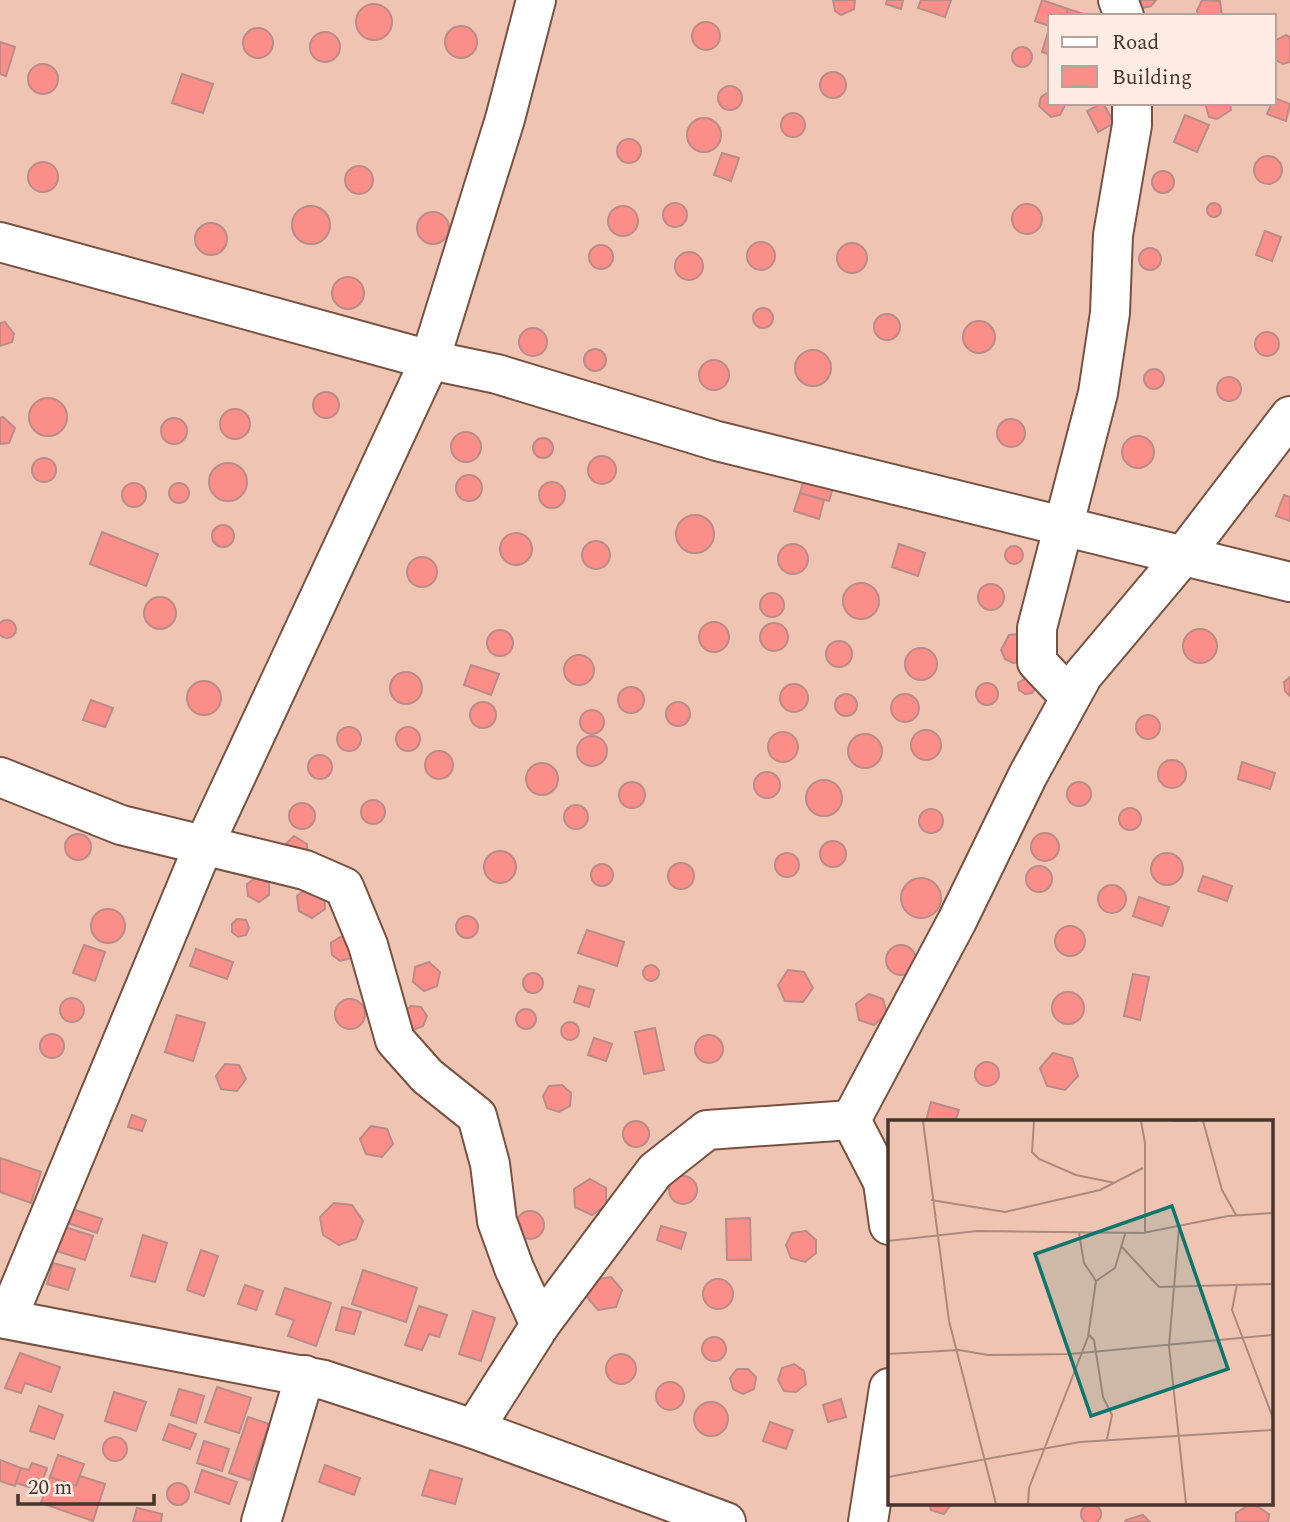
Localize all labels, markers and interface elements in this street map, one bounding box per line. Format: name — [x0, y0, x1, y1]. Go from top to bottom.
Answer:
legend — [1048, 14, 1276, 105]
text: Road — [1112, 27, 1159, 59]
text: Building — [1112, 62, 1192, 94]
inset map — [888, 1120, 1272, 1504]
scale bar — [18, 1462, 154, 1506]
text: 20 m — [28, 1472, 72, 1504]

